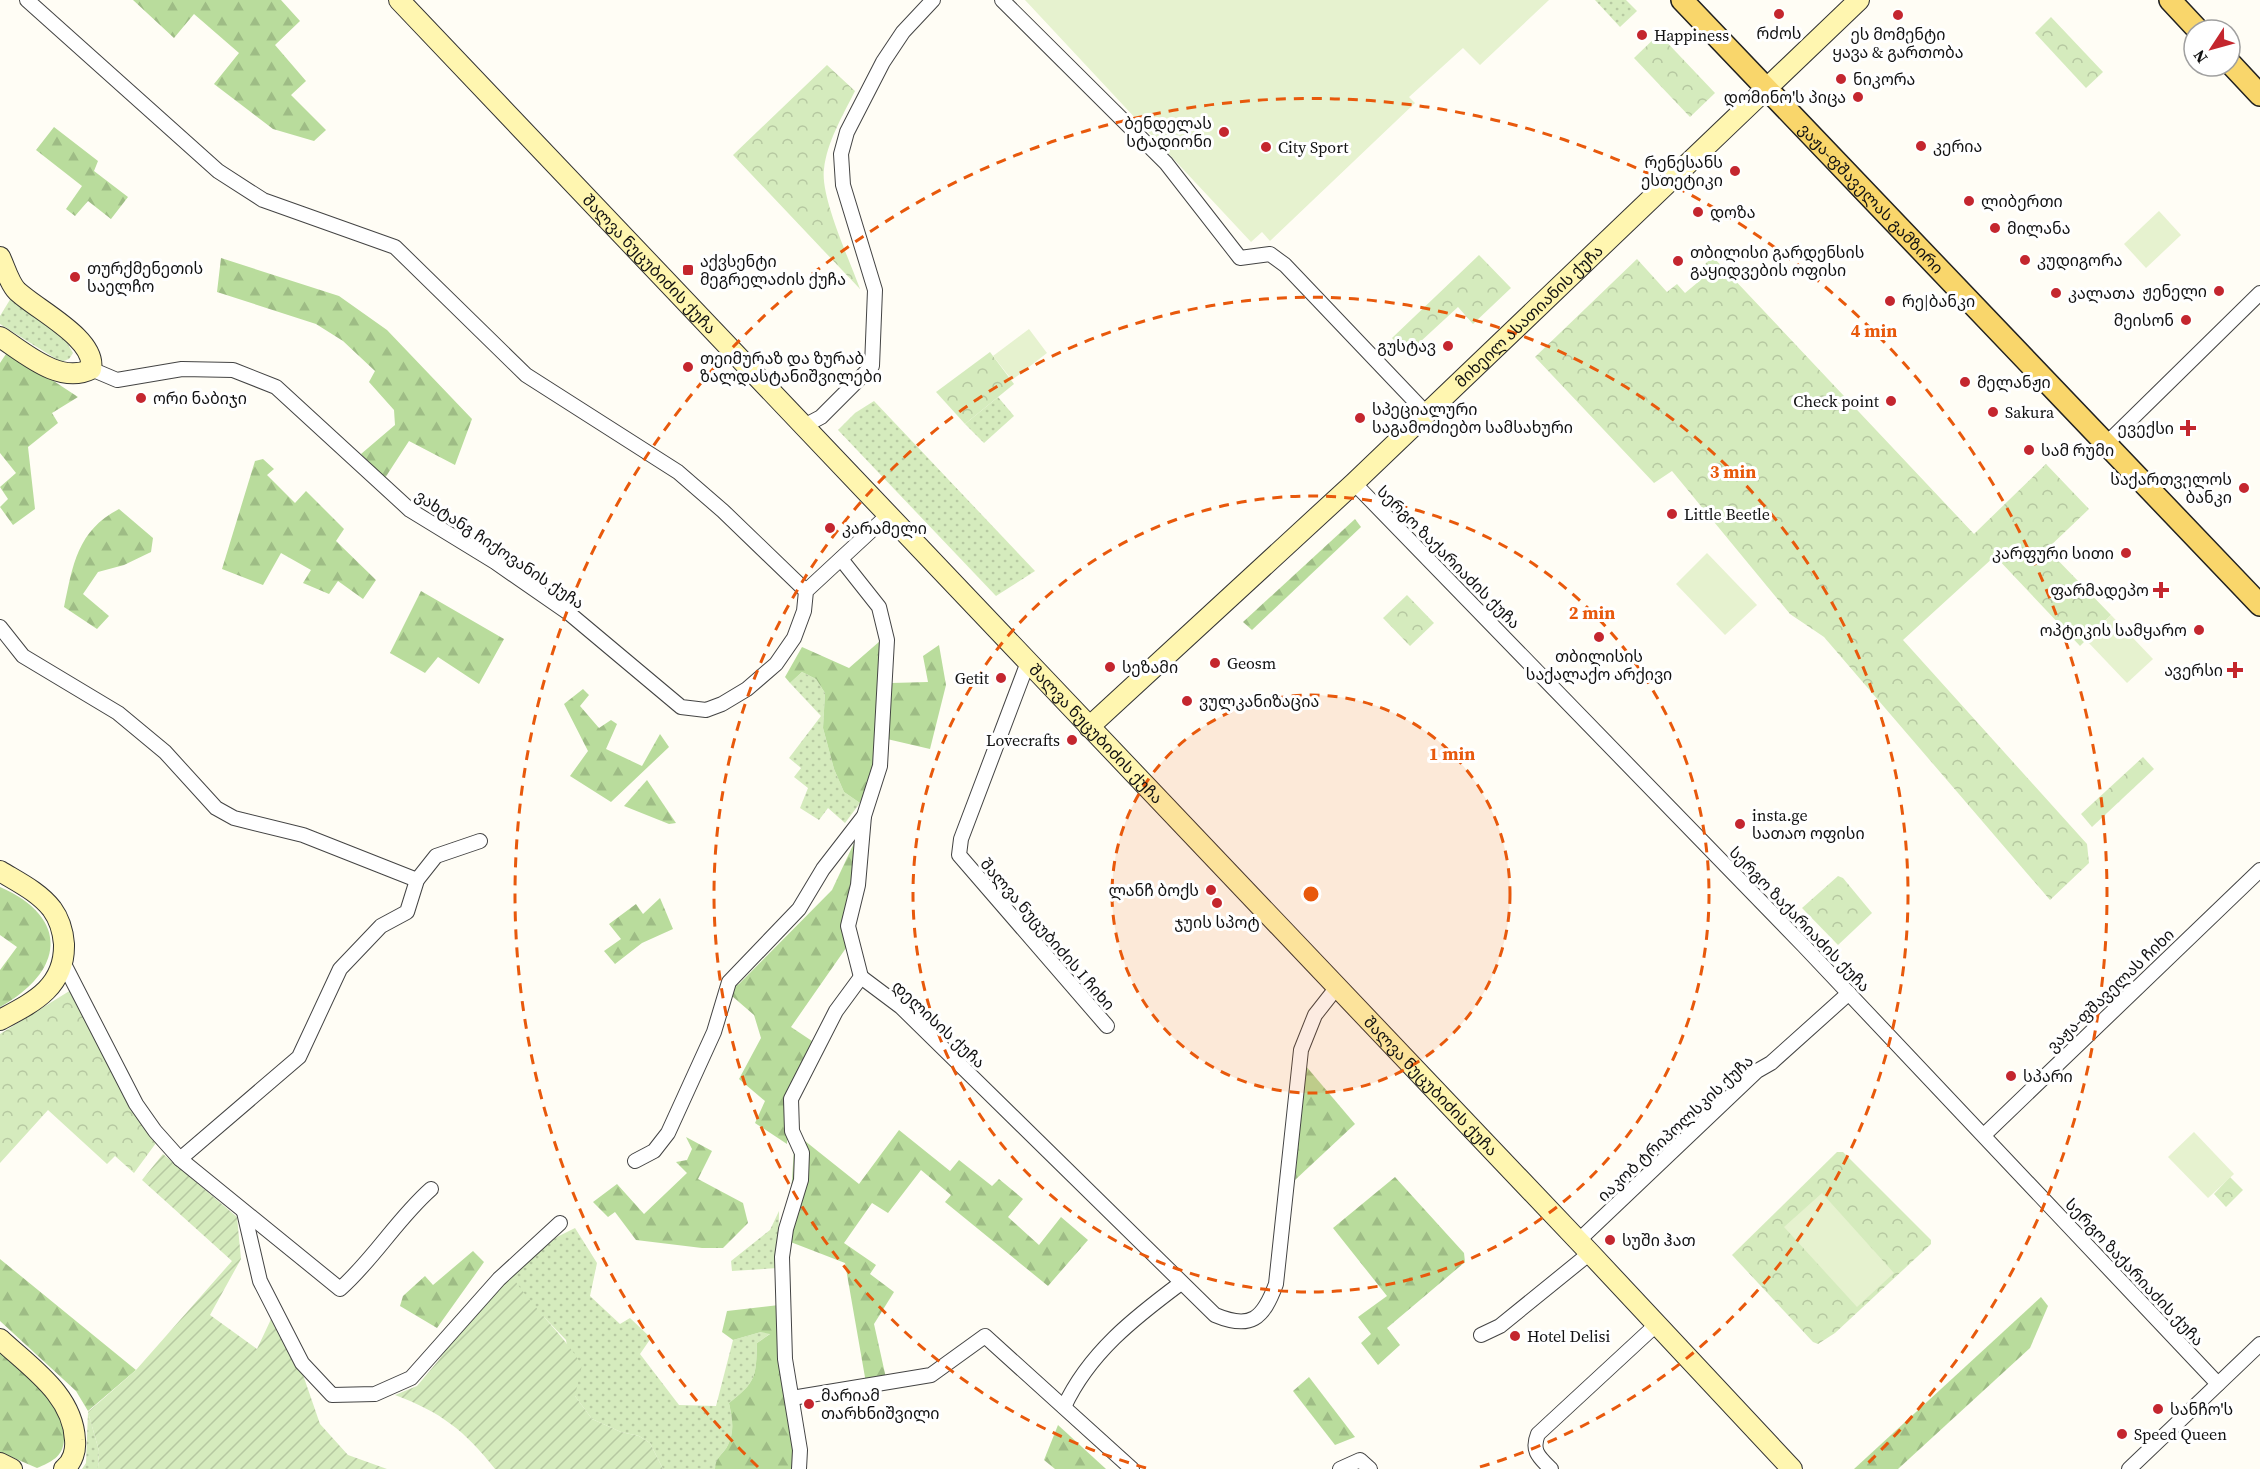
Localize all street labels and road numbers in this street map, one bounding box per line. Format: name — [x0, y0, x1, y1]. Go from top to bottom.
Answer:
street label: ვაჟა-ფშაველას გამზირი — [1794, 118, 1949, 278]
street label: შალვა ნუცუბიძის ქუჩა — [578, 189, 722, 339]
street label: მიხეილ ასათიანის ქუჩა — [1450, 240, 1608, 392]
street label: სერგო ზაქარიაძის ქუჩა — [1373, 481, 1525, 633]
street label: ვახტანგ ჩიქოვანის ქუჩა — [411, 484, 589, 614]
street label: შალვა ნუცუბიძის ქუჩა — [1024, 659, 1168, 808]
street label: სერგო ზაქარიაძის ქუჩა — [1725, 841, 1875, 997]
street label: შალვა ნუცუბიძის I ჩიხი — [976, 853, 1120, 1015]
street label: ვაჟა-ფშაველას ჩიხი — [2041, 923, 2179, 1057]
street label: დელისის ქუჩა — [888, 975, 990, 1073]
street label: შალვა ნუცუბიძის ქუჩა — [1359, 1011, 1503, 1161]
street label: იაკობ ტრიპოლსკის ქუჩა — [1592, 1050, 1758, 1206]
street label: სერგო ზაქარიაძის ქუჩა — [2061, 1193, 2209, 1351]

